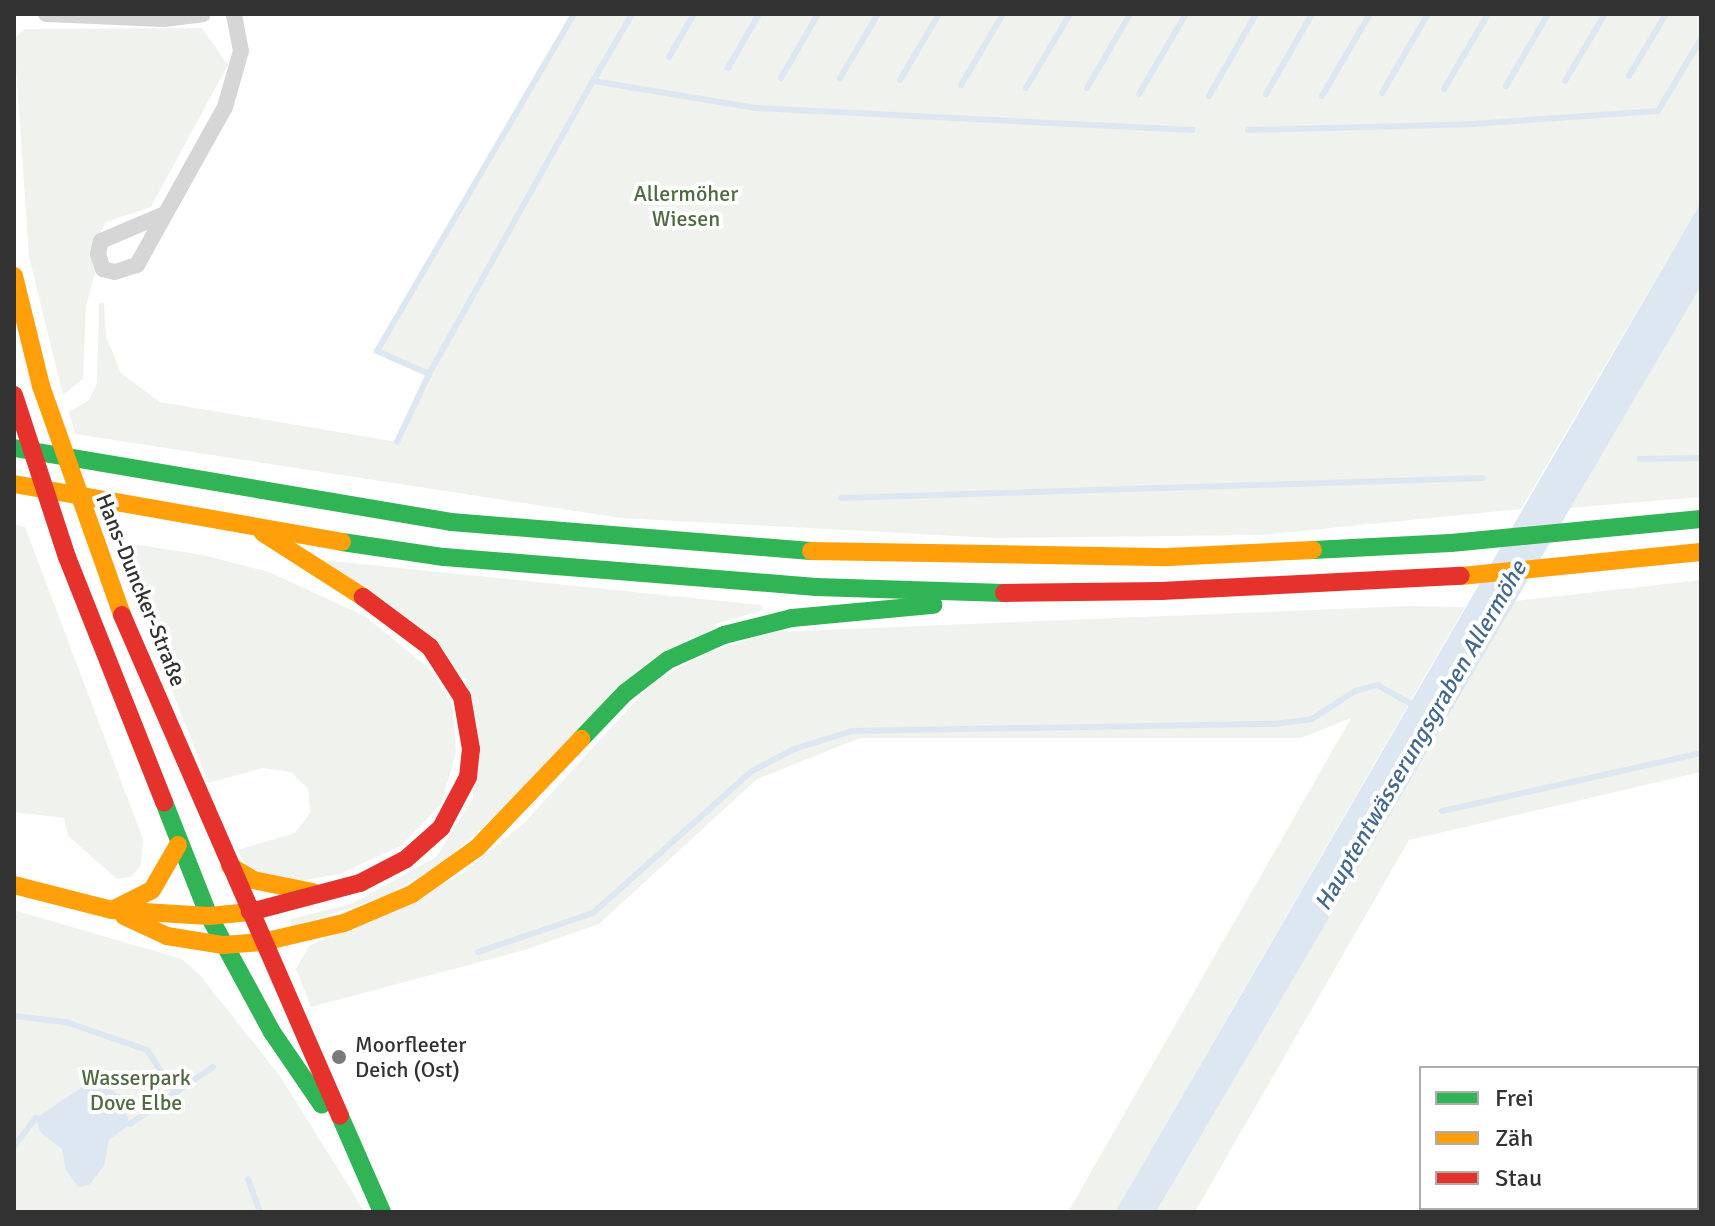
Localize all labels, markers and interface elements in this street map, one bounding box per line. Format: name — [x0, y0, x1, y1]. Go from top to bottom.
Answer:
park label: Allermöher Wiesen — [634, 180, 738, 232]
street label: Hans-Duncker-Straße — [90, 490, 192, 690]
water label: Hauptentwässerungsgraben Allermöhe — [1309, 556, 1533, 916]
place label: Moorfleeter Deich (Ost) — [355, 1031, 466, 1082]
marker: Moorfleeter Deich (Ost) — [330, 1048, 348, 1066]
park label: Wasserpark Dove Elbe — [81, 1064, 191, 1116]
legend — [1419, 1066, 1699, 1210]
text: Frei — [1495, 1083, 1534, 1113]
text: Zäh — [1495, 1123, 1533, 1153]
text: Stau — [1495, 1163, 1542, 1193]

